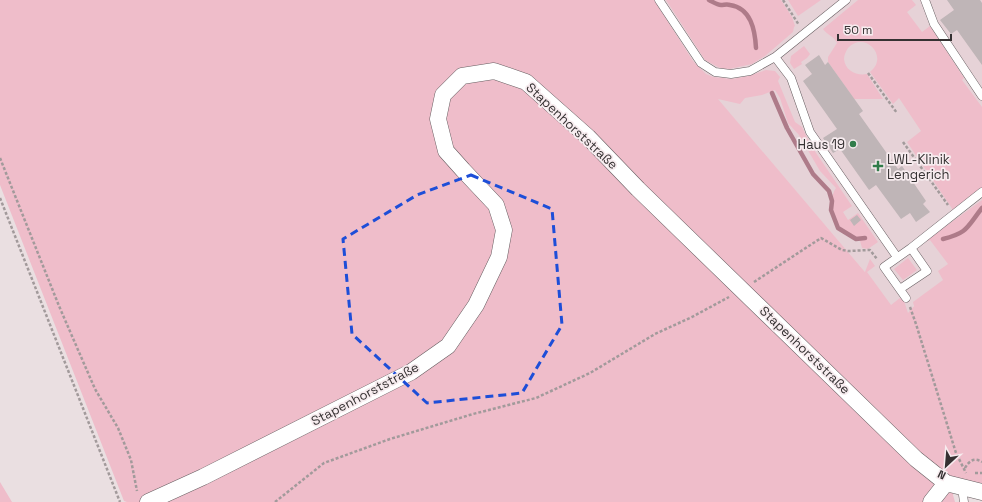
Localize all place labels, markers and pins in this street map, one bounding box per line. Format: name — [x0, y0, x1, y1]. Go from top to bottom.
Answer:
place label: Haus 19 — [798, 136, 845, 153]
marker: Haus 19 — [848, 139, 858, 149]
place label: LWL-Klinik Lengerich — [887, 151, 950, 183]
marker: LWL-Klinik Lengerich — [872, 160, 884, 172]

